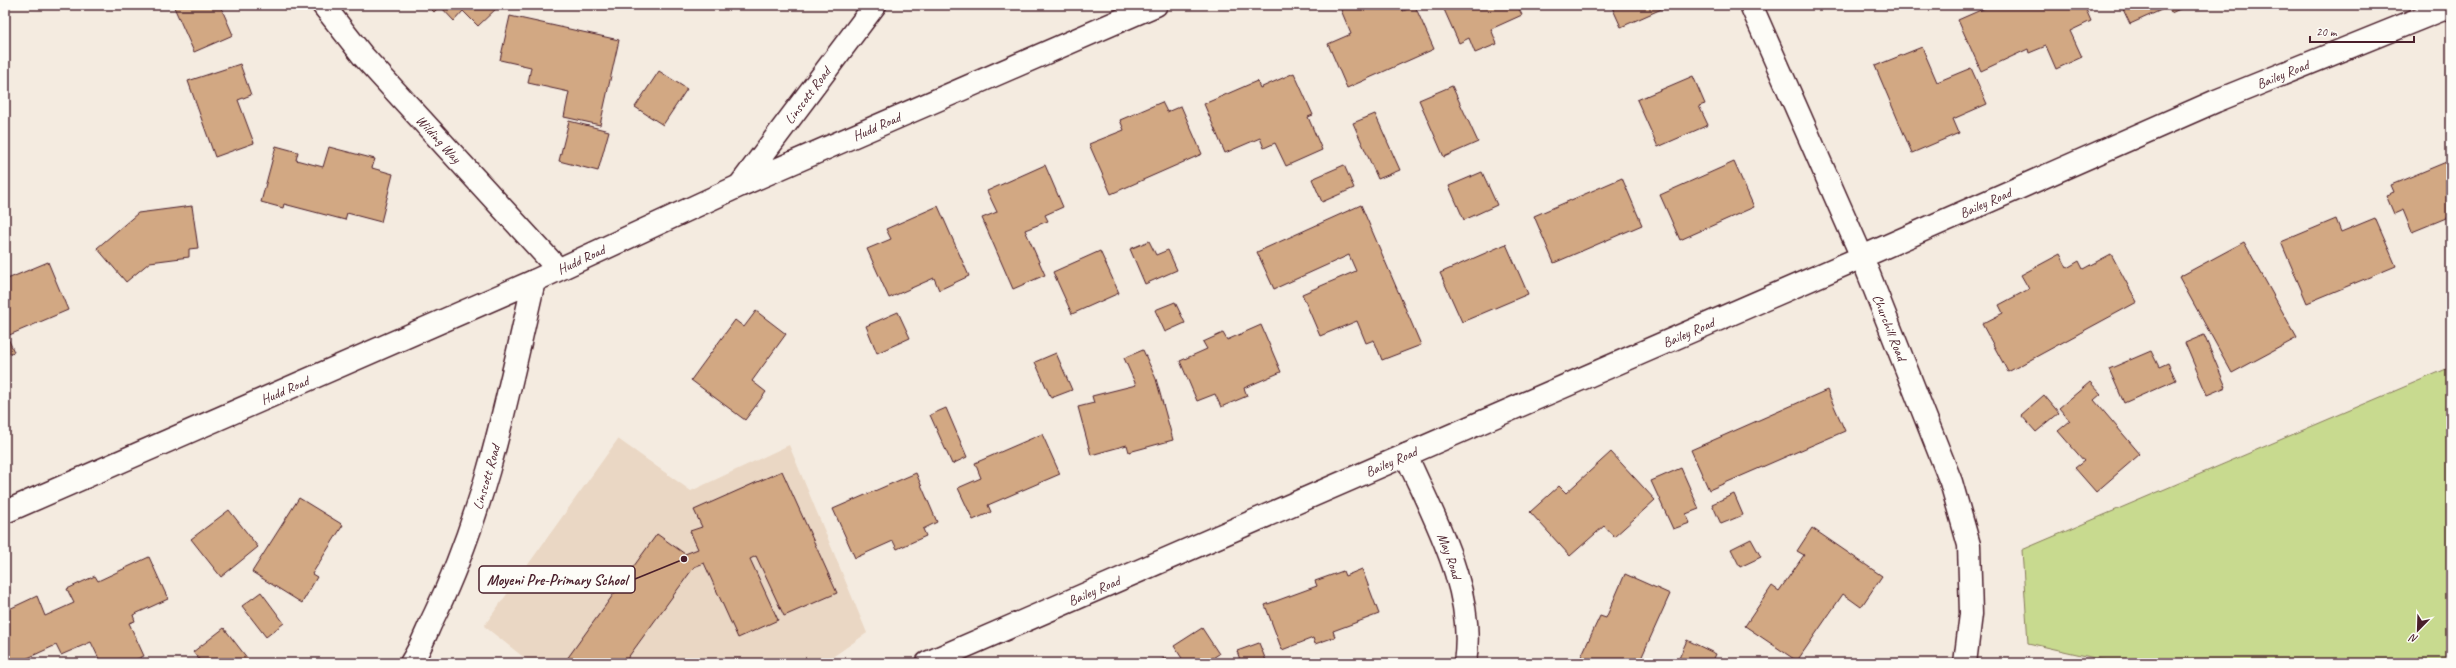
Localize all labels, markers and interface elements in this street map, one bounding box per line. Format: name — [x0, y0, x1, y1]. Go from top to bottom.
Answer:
scale bar — [2310, 18, 2414, 44]
text: 20 m — [2316, 24, 2338, 40]
street label: Bailey Road — [2254, 56, 2314, 93]
street label: Linscott Road — [781, 62, 836, 127]
street label: Hudd Road — [850, 108, 906, 145]
street label: Wilding Way — [412, 112, 465, 167]
street label: Bailey Road — [1957, 183, 2016, 222]
street label: Hudd Road — [555, 240, 610, 278]
street label: Churchill Road — [1869, 292, 1911, 365]
street label: Bailey Road — [1660, 313, 1719, 352]
street label: Hudd Road — [258, 371, 314, 408]
street label: Linscott Road — [469, 441, 505, 512]
street label: Bailey Road — [1363, 442, 1422, 481]
street label: May Road — [1433, 531, 1466, 583]
callout: Moyeni Pre-Primary School — [479, 566, 635, 593]
text: Moyeni Pre-Primary School — [487, 571, 630, 590]
street label: Bailey Road — [1066, 571, 1125, 610]
north arrow — [2398, 610, 2438, 650]
text: N — [2406, 631, 2420, 647]

